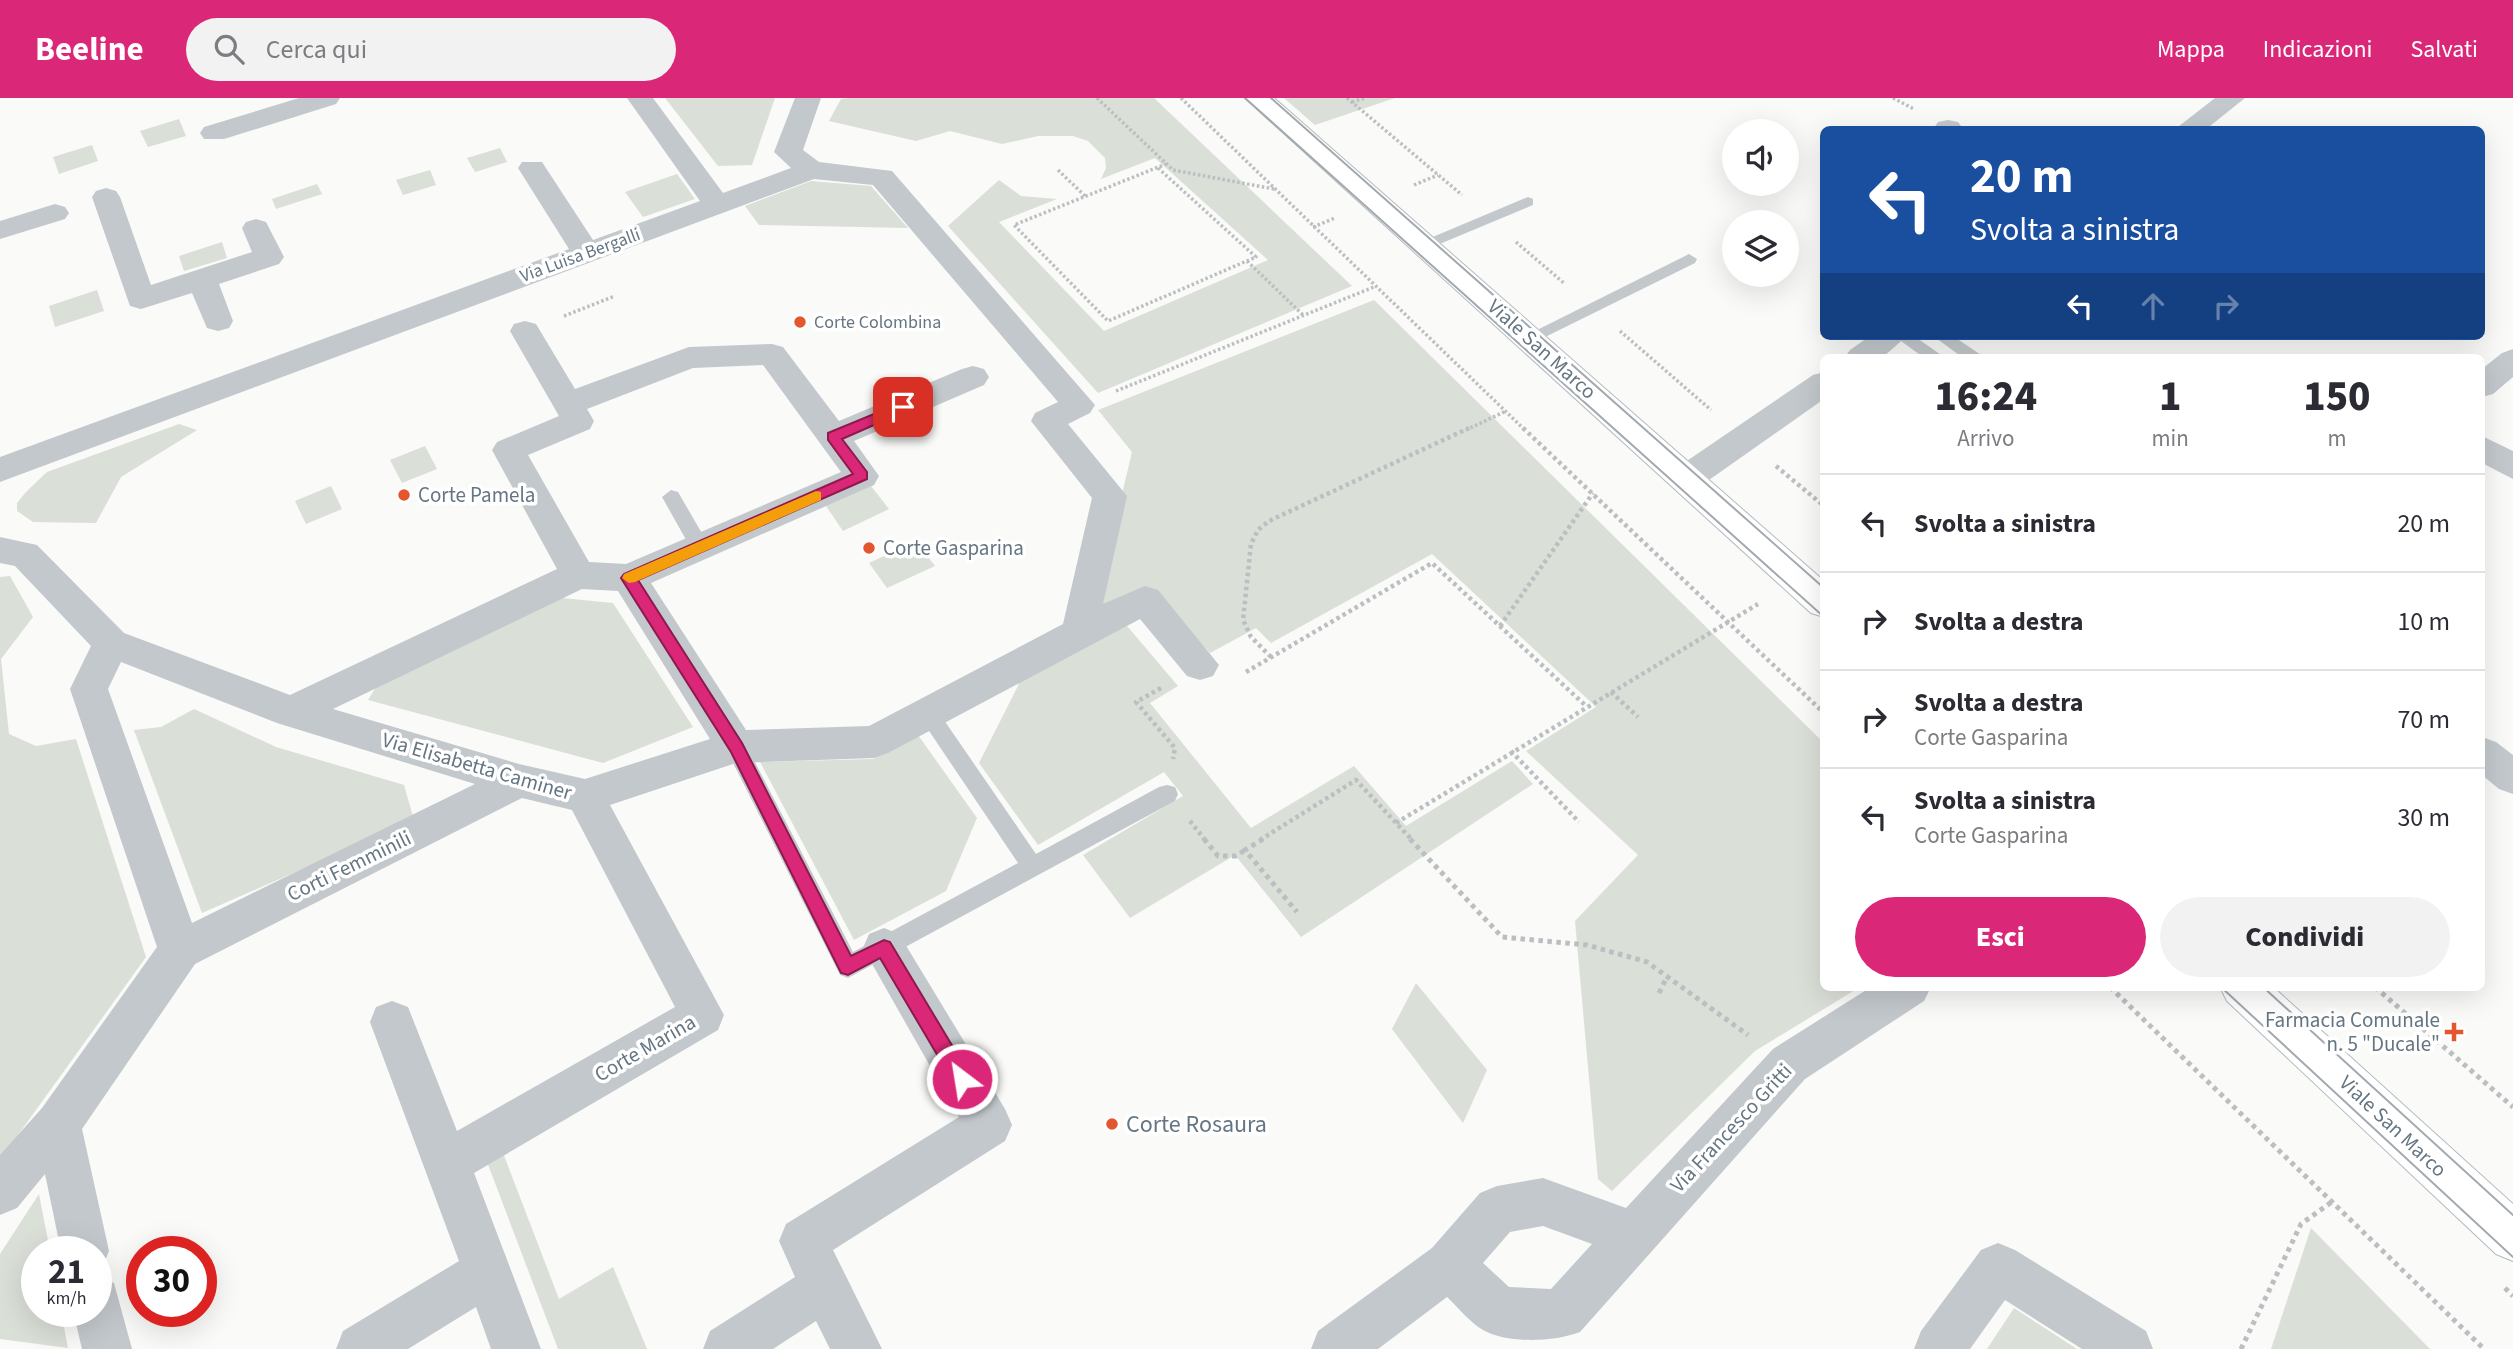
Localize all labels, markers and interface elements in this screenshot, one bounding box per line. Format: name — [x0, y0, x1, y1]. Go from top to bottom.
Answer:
search box — [186, 18, 676, 81]
text: Beeline — [35, 26, 144, 73]
icon: search — [210, 30, 248, 68]
text: Cerca qui — [266, 31, 367, 68]
text: Mappa — [2157, 32, 2225, 67]
text: Indicazioni — [2263, 32, 2372, 67]
text: Salvati — [2410, 32, 2478, 67]
map controls — [1722, 119, 1799, 287]
button: sound — [1722, 119, 1799, 196]
text: 20 m — [1970, 142, 2074, 212]
icon: left — [1855, 154, 1946, 245]
text: Svolta a sinistra — [1970, 207, 2179, 253]
button: layers — [1722, 210, 1799, 287]
street label: Via Luisa Bergalli — [516, 222, 644, 289]
icon: left — [2061, 287, 2099, 325]
icon: ahead — [2134, 287, 2172, 325]
icon: right — [2207, 287, 2245, 325]
street label: Viale San Marco — [1481, 292, 1603, 406]
place label: Corte Colombina — [814, 310, 941, 335]
marker: Corte Colombina — [792, 314, 808, 330]
text: 16:24 — [1934, 367, 2037, 427]
text: 1 — [2159, 367, 2181, 427]
text: 150 — [2303, 367, 2371, 427]
pin — [873, 377, 933, 437]
icon: arrive — [884, 388, 922, 426]
text: Arrivo — [1957, 422, 2014, 455]
text: min — [2152, 422, 2189, 455]
text: m — [2327, 422, 2346, 455]
place label: Corte Pamela — [418, 480, 535, 510]
marker: Corte Pamela — [396, 487, 412, 503]
icon: left — [1855, 504, 1893, 542]
text: Svolta a sinistra — [1914, 505, 2096, 542]
text: 20 m — [2397, 505, 2450, 542]
place label: Corte Gasparina — [883, 533, 1024, 563]
marker: Corte Gasparina — [861, 540, 877, 556]
icon: right — [1855, 602, 1893, 640]
text: Svolta a destra — [1914, 603, 2084, 640]
text: 10 m — [2397, 603, 2450, 640]
text: Svolta a destra — [1914, 684, 2084, 721]
icon: right — [1855, 700, 1893, 738]
text: 70 m — [2397, 701, 2450, 738]
text: Corte Gasparina — [1914, 721, 2068, 754]
street label: Via Elisabetta Caminer — [379, 725, 576, 808]
text: Svolta a sinistra — [1914, 782, 2096, 819]
icon: left — [1855, 798, 1893, 836]
text: 30 m — [2397, 799, 2450, 836]
text: Corte Gasparina — [1914, 819, 2068, 852]
street label: Corti Femminili — [282, 823, 416, 909]
button: Esci — [1855, 897, 2146, 977]
button: Condividi — [2160, 897, 2450, 977]
place label: Farmacia Comunale n. 5 "Ducale" — [2265, 1005, 2440, 1059]
street label: Corte Marina — [589, 1007, 701, 1089]
marker: Farmacia Comunale n. 5 "Ducale" — [2446, 1024, 2462, 1040]
position arrow — [925, 1042, 999, 1116]
street label: Via Francesco Gritti — [1663, 1057, 1799, 1199]
street label: Viale San Marco — [2333, 1068, 2453, 1184]
place label: Corte Rosaura — [1126, 1107, 1267, 1142]
marker: Corte Rosaura — [1104, 1116, 1120, 1132]
speed limit sign: 30 — [126, 1236, 217, 1327]
text: 21 — [48, 1247, 85, 1297]
text: km/h — [47, 1286, 86, 1311]

